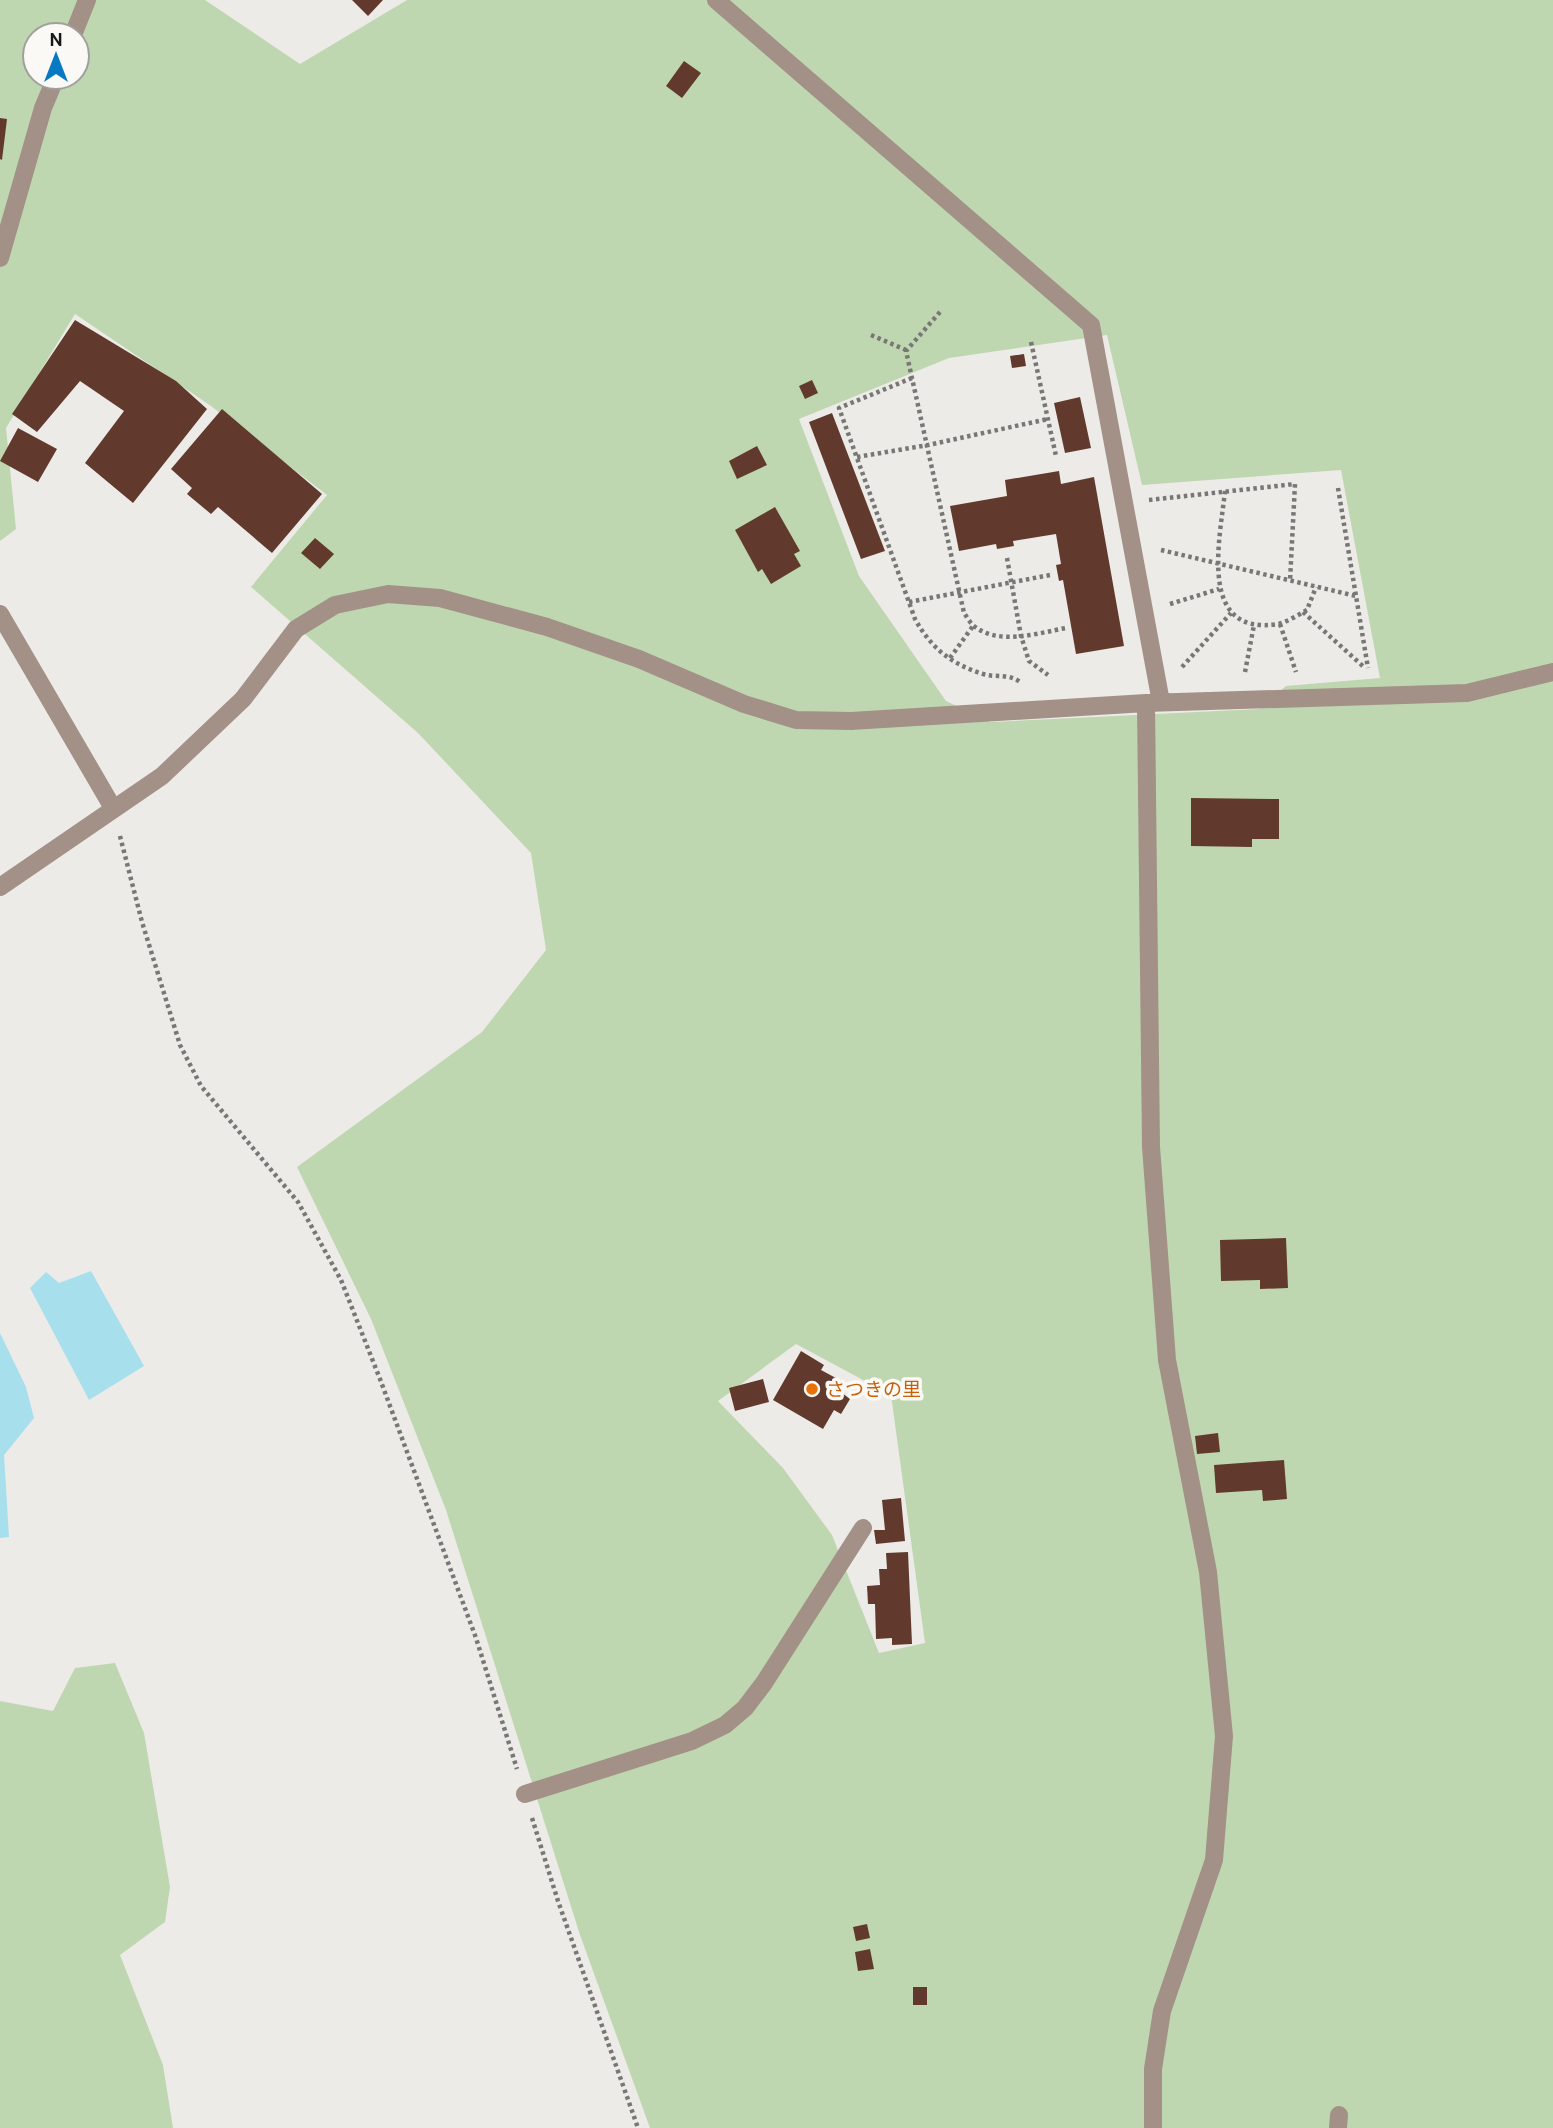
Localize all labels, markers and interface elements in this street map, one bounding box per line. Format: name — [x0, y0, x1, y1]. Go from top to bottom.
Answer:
north arrow — [21, 21, 91, 91]
text: N — [49, 29, 63, 53]
place label: さつきの里 — [826, 1379, 921, 1403]
marker: さつきの里 — [804, 1381, 820, 1397]

